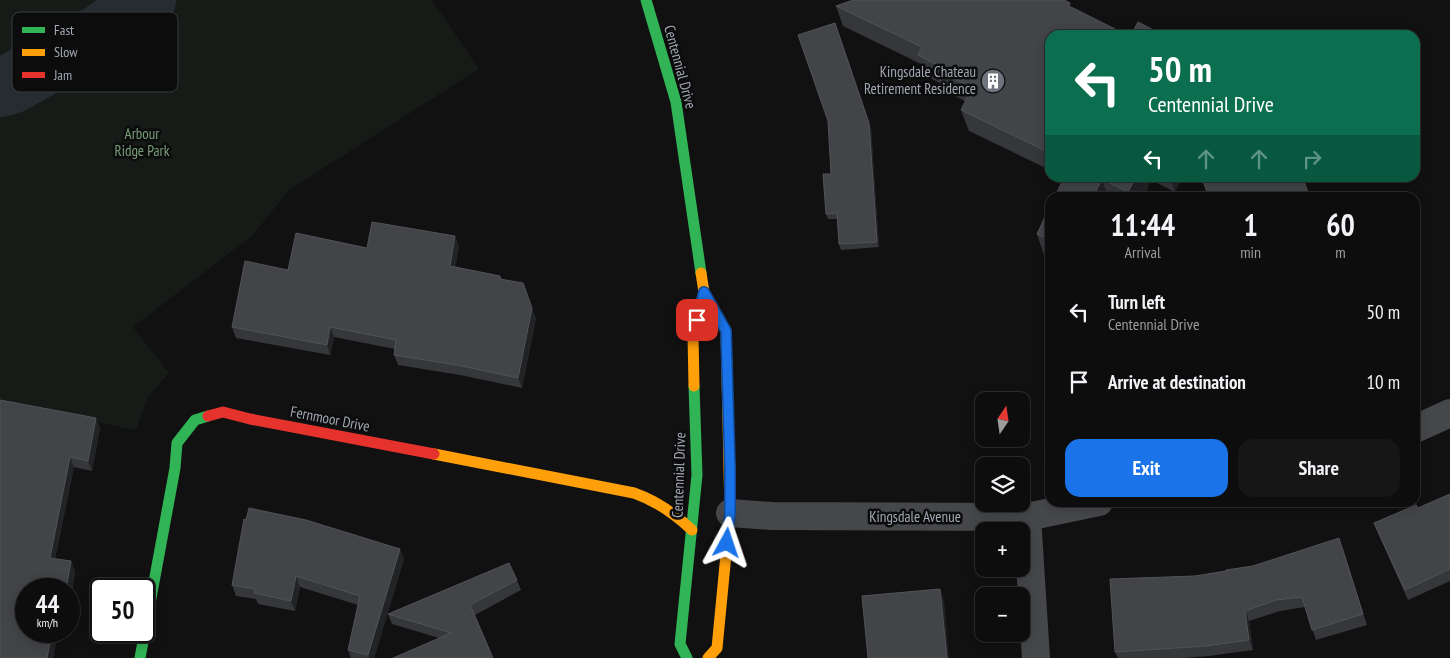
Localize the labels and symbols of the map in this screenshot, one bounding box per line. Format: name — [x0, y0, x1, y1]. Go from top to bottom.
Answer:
legend — [12, 12, 178, 92]
text: Fast — [54, 21, 74, 39]
street label: Centennial Drive — [660, 23, 701, 111]
text: Slow — [54, 43, 78, 61]
place label: Kingsdale Chateau Retirement Residence — [864, 62, 976, 98]
text: Jam — [53, 66, 72, 84]
building icon: Kingsdale Chateau Retirement Residence — [980, 68, 1006, 94]
park label: Arbour Ridge Park — [114, 124, 170, 160]
pin — [676, 299, 718, 341]
north arrow — [975, 392, 1030, 448]
street label: Fernmoor Drive — [289, 402, 371, 436]
street label: Centennial Drive — [668, 432, 689, 518]
street label: Kingsdale Avenue — [869, 507, 961, 526]
position arrow — [700, 516, 752, 568]
speed limit sign: 50 — [90, 578, 155, 643]

